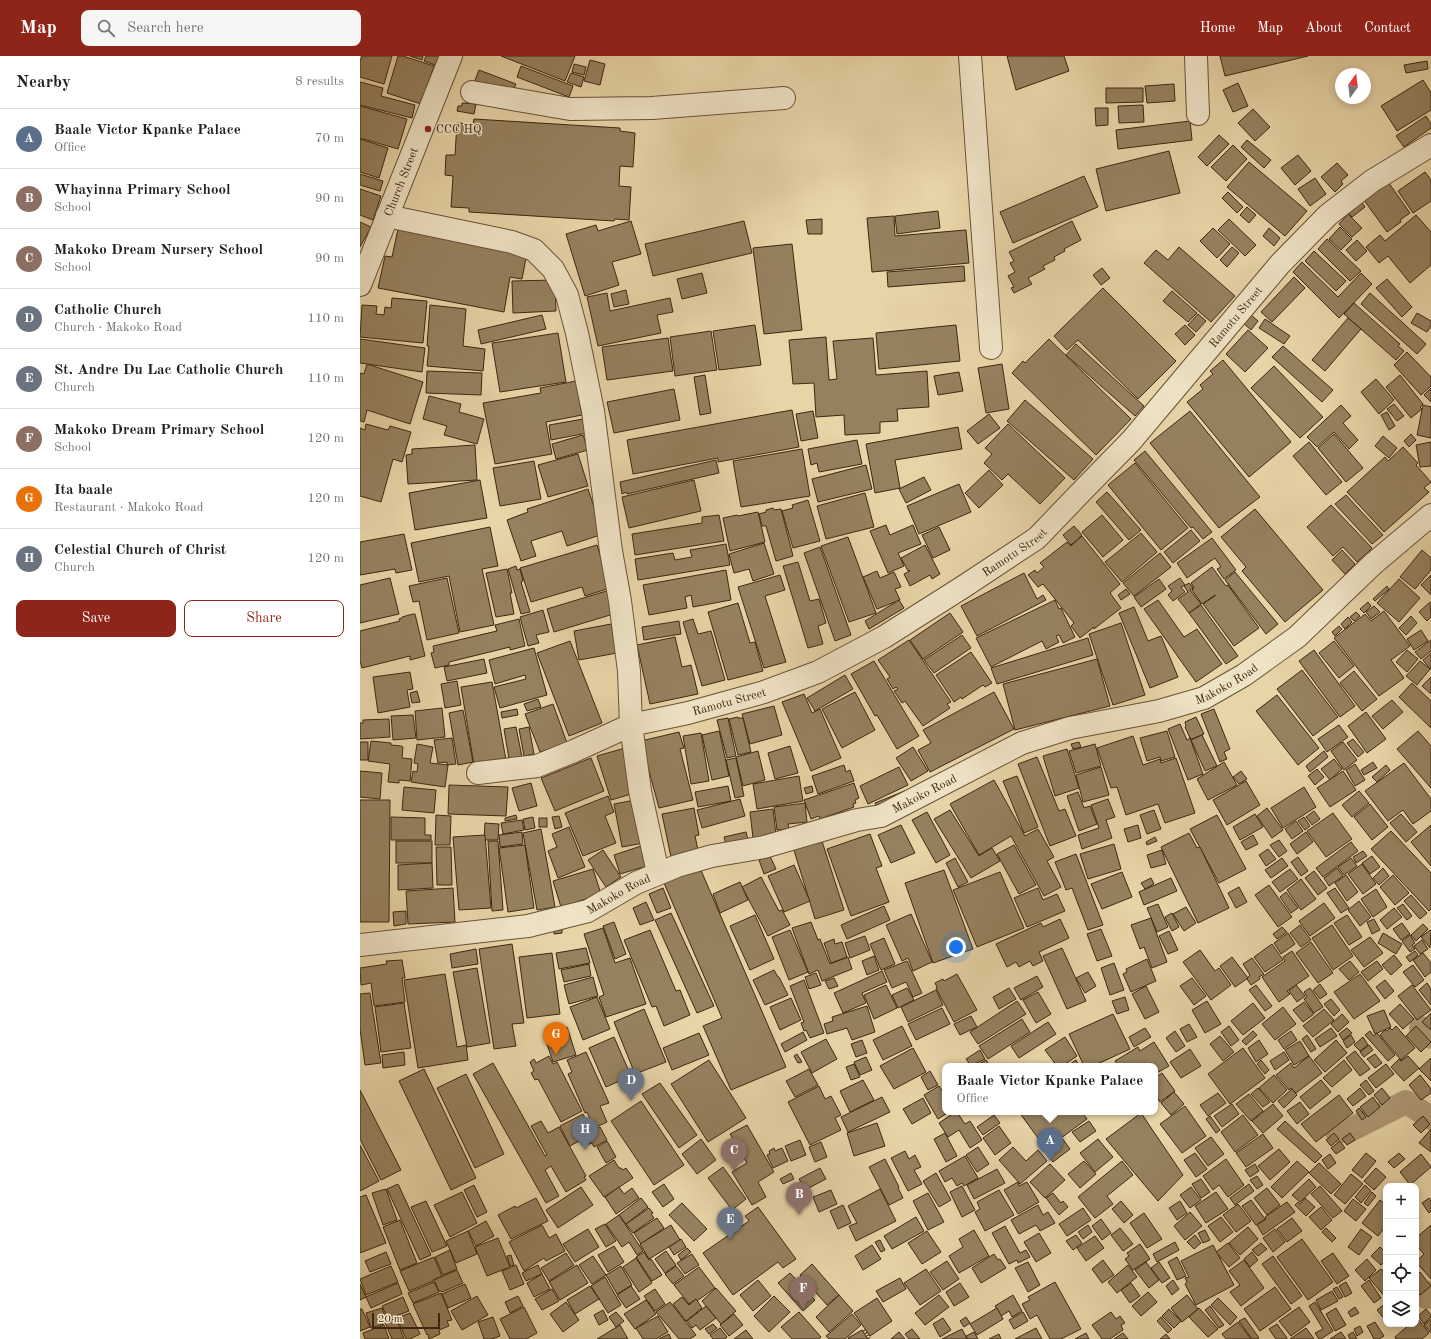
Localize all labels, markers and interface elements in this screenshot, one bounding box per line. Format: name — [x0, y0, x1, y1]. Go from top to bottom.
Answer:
search box — [81, 10, 361, 46]
icon: search — [95, 17, 117, 39]
text: Map — [20, 19, 57, 38]
text: Search here — [127, 21, 204, 36]
text: Home — [1200, 21, 1235, 35]
text: Map — [1257, 21, 1283, 35]
text: About — [1305, 21, 1342, 35]
text: Contact — [1364, 21, 1411, 35]
north arrow — [1335, 68, 1371, 104]
text: Nearby — [16, 74, 71, 91]
text: 8 results — [295, 75, 344, 88]
text: Baale Victor Kpanke Palace — [54, 123, 241, 138]
marker: CCC HQ — [423, 124, 433, 134]
place label: CCC HQ — [436, 124, 481, 136]
text: A — [24, 132, 34, 145]
text: 70 m — [315, 132, 344, 145]
text: Office — [54, 141, 86, 154]
street label: Church Street — [383, 146, 421, 218]
text: Whayinna Primary School — [54, 183, 231, 198]
text: B — [24, 192, 34, 205]
text: 90 m — [315, 192, 344, 205]
text: School — [54, 201, 91, 214]
text: Makoko Dream Nursery School — [54, 243, 263, 258]
text: C — [25, 252, 33, 265]
text: 90 m — [315, 252, 344, 265]
text: School — [54, 261, 91, 274]
street label: Ramotu Street — [1207, 285, 1265, 350]
text: Catholic Church — [54, 303, 162, 318]
text: D — [24, 312, 34, 325]
text: 110 m — [307, 312, 344, 325]
text: Church · Makoko Road — [54, 321, 182, 334]
text: St. Andre Du Lac Catholic Church — [54, 363, 284, 378]
text: E — [25, 372, 33, 385]
text: 110 m — [307, 372, 344, 385]
text: Church — [54, 381, 95, 394]
text: Makoko Dream Primary School — [54, 423, 264, 438]
text: F — [25, 432, 33, 445]
text: 120 m — [307, 432, 344, 445]
text: School — [54, 441, 91, 454]
text: Ita baale — [54, 483, 113, 498]
text: G — [24, 492, 34, 505]
text: 120 m — [307, 492, 344, 505]
text: Restaurant · Makoko Road — [54, 501, 203, 514]
street label: Ramotu Street — [980, 526, 1050, 579]
text: Celestial Church of Christ — [54, 543, 226, 558]
text: H — [24, 552, 34, 565]
text: 120 m — [307, 552, 344, 565]
text: Church — [54, 561, 95, 574]
button: Save — [16, 600, 176, 637]
button: Share — [184, 600, 344, 637]
street label: Makoko Road — [1194, 662, 1261, 707]
street label: Ramotu Street — [691, 687, 768, 718]
street label: Makoko Road — [891, 773, 959, 816]
street label: Makoko Road — [585, 873, 652, 917]
your location — [946, 937, 966, 957]
pin: G — [543, 1022, 569, 1055]
popup — [942, 1063, 1158, 1115]
pin: D — [618, 1068, 644, 1101]
text: Baale Victor Kpanke Palace — [957, 1074, 1143, 1089]
text: Office — [957, 1092, 989, 1105]
pin: H — [572, 1117, 598, 1150]
pin: A — [1037, 1128, 1063, 1161]
pin: C — [721, 1138, 747, 1171]
pin: B — [786, 1182, 812, 1215]
map controls — [1383, 1183, 1419, 1327]
button: + — [1383, 1183, 1419, 1219]
pin: E — [717, 1207, 743, 1240]
button: − — [1383, 1219, 1419, 1255]
button: locate — [1383, 1255, 1419, 1291]
pin: F — [790, 1276, 816, 1309]
button: layers — [1383, 1291, 1419, 1327]
scale bar — [372, 1311, 440, 1330]
text: 20 m — [378, 1314, 403, 1325]

